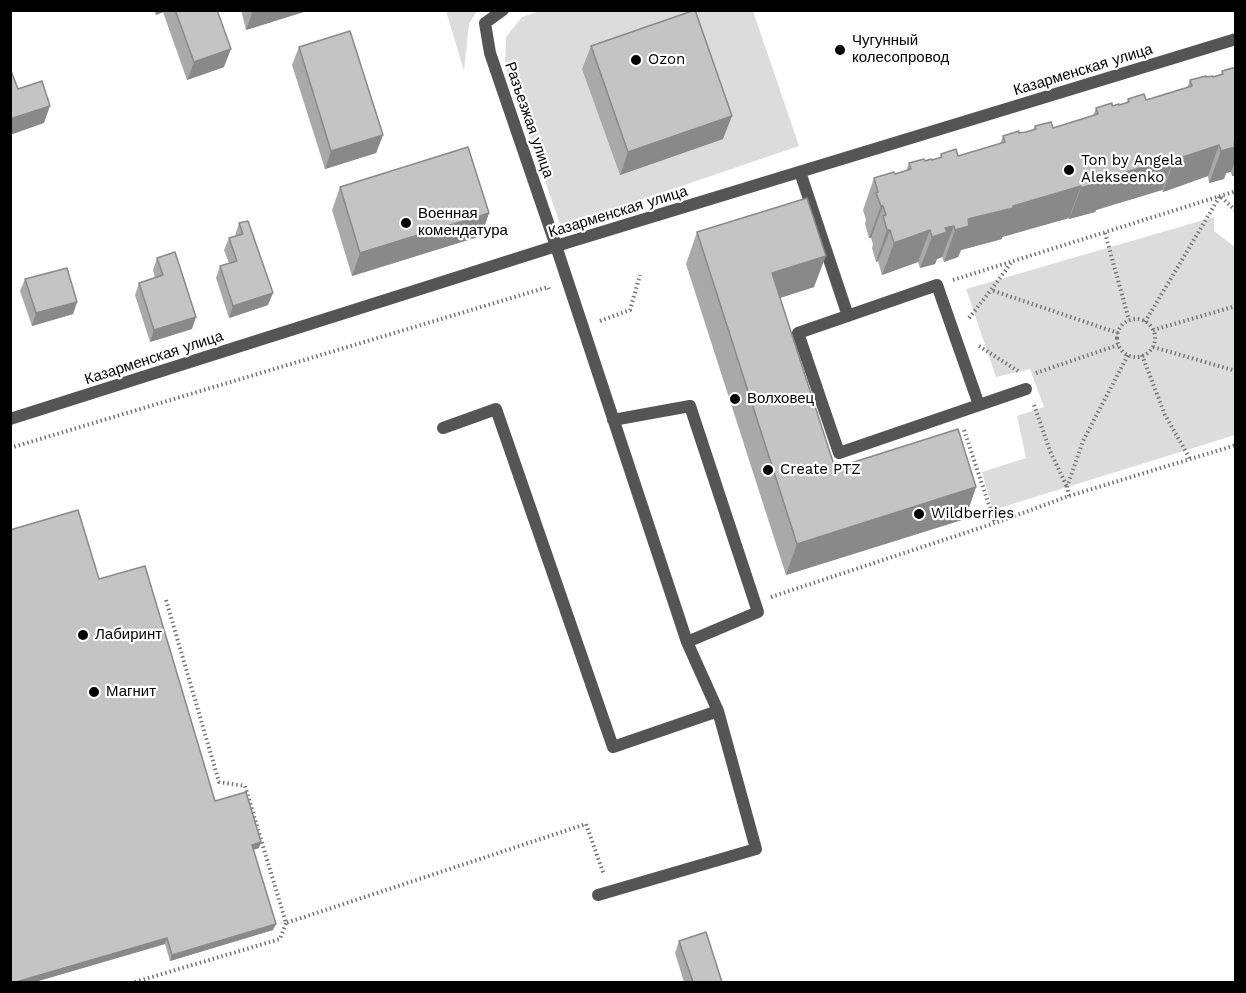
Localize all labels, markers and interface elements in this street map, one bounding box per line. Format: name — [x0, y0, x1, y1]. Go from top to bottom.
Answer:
place label: Чугунный колесопровод — [852, 32, 949, 67]
street label: Казарменская улица — [1011, 40, 1155, 100]
marker: Чугунный колесопровод — [833, 43, 847, 57]
place label: Ozon — [648, 51, 685, 69]
marker: Ozon — [629, 53, 643, 67]
street label: Разъезжая улица — [501, 60, 557, 180]
place label: Ton by Angela Alekseenko — [1081, 152, 1183, 187]
marker: Ton by Angela Alekseenko — [1062, 163, 1076, 177]
street label: Казарменская улица — [546, 182, 690, 242]
place label: Военная комендатура — [418, 205, 508, 240]
marker: Военная комендатура — [399, 216, 413, 230]
street label: Казарменская улица — [82, 327, 226, 389]
place label: Волховец — [747, 390, 814, 408]
marker: Волховец — [728, 392, 742, 406]
place label: Create PTZ — [780, 461, 861, 479]
marker: Create PTZ — [761, 463, 775, 477]
place label: Wildberries — [931, 505, 1014, 523]
marker: Wildberries — [912, 507, 926, 521]
place label: Лабиринт — [95, 626, 162, 644]
marker: Лабиринт — [76, 628, 90, 642]
place label: Магнит — [106, 683, 156, 701]
marker: Магнит — [87, 685, 101, 699]

